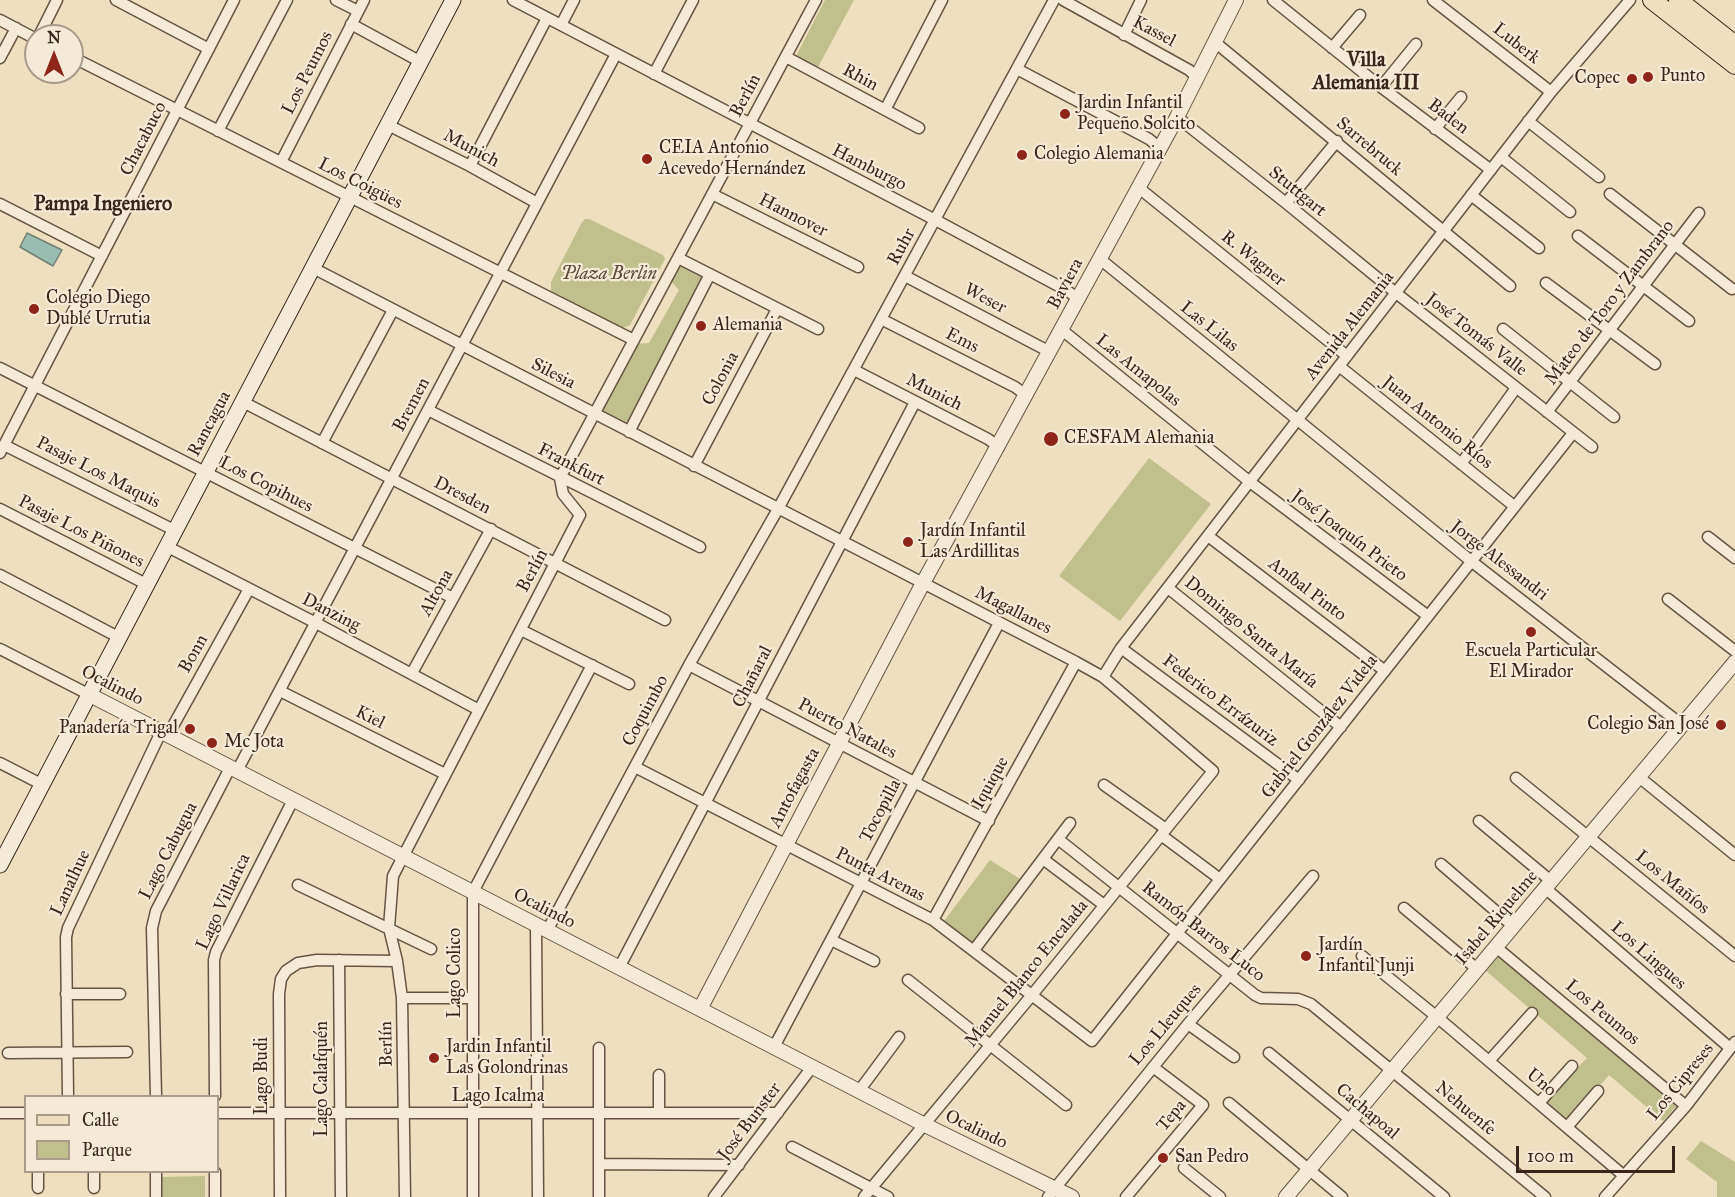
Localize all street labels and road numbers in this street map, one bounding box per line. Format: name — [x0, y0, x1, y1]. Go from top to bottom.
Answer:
street label: Kassel — [1129, 12, 1179, 52]
street label: Luberk — [1488, 19, 1544, 69]
street label: Los Peumos — [278, 28, 338, 118]
street label: Rhin — [838, 60, 882, 96]
street label: Berlín — [726, 71, 766, 121]
street label: Baden — [1423, 95, 1473, 139]
street label: Chacabuco — [116, 98, 172, 180]
street label: Sarrebruck — [1331, 113, 1407, 181]
street label: Munich — [439, 125, 503, 173]
street label: Hamburgo — [828, 140, 910, 196]
street label: Los Coigües — [314, 154, 406, 214]
street label: Stuttgart — [1264, 162, 1330, 222]
street label: Hannover — [755, 189, 831, 243]
street label: Mateo de Toro y Zambrano — [1541, 216, 1679, 390]
street label: Ruhr — [883, 225, 921, 269]
street label: R. Wagner — [1216, 226, 1290, 292]
street label: Baviera — [1044, 255, 1088, 313]
street label: Avenida Alemania — [1301, 267, 1399, 385]
street label: Weser — [960, 279, 1010, 319]
street label: José Tomás Valle — [1421, 289, 1531, 381]
street label: Las Lilas — [1176, 297, 1242, 357]
street label: Ems — [942, 324, 982, 358]
street label: Las Amapolas — [1091, 330, 1185, 412]
street label: Colonia — [698, 348, 744, 410]
street label: Silesia — [527, 354, 579, 394]
street label: Munich — [902, 370, 966, 416]
street label: Juan Antonio Ríos — [1377, 372, 1497, 474]
street label: Bremen — [389, 374, 435, 436]
street label: Rancagua — [184, 388, 236, 460]
street label: Pasaje Los Maquis — [32, 432, 164, 514]
street label: Frankfurt — [534, 439, 608, 491]
street label: Los Copihues — [216, 452, 316, 518]
street label: Dresden — [430, 472, 494, 520]
street label: José Joaquín Prieto — [1287, 485, 1411, 587]
street label: Pasaje Los Piñones — [14, 491, 148, 573]
street label: Jorge Alessandri — [1446, 516, 1552, 606]
street label: Berlín — [513, 546, 553, 596]
street label: Aníbal Pinto — [1264, 554, 1350, 626]
street label: Altona — [415, 566, 459, 620]
street label: Domingo Santa María — [1180, 573, 1322, 693]
street label: Magallanes — [971, 582, 1055, 640]
street label: Danzing — [298, 589, 364, 637]
street label: Bonn — [175, 631, 213, 677]
street label: Chañaral — [728, 642, 778, 712]
street label: Federico Errázuriz — [1158, 650, 1282, 752]
street label: Gabriel González Videla — [1257, 651, 1383, 803]
street label: Ocalindo — [77, 661, 147, 711]
street label: Coquimbo — [618, 672, 674, 750]
street label: Puerto Natales — [794, 694, 900, 764]
street label: Kiel — [352, 702, 388, 734]
street label: Antofagasta — [765, 744, 825, 832]
street label: Iquique — [968, 753, 1014, 813]
street label: Tocopilla — [855, 776, 907, 846]
street label: Lago Cabugua — [135, 799, 203, 903]
street label: Punta Arenas — [832, 843, 928, 907]
street label: Los Mañíos — [1630, 846, 1714, 920]
street label: Lanalhue — [46, 847, 96, 919]
street label: Lago Villarica — [192, 850, 256, 954]
street label: Isabel Riquelme — [1451, 866, 1543, 970]
street label: Ramón Barros Luco — [1137, 877, 1269, 987]
street label: Ocalindo — [509, 884, 579, 934]
street label: Manuel Blanco Encalada — [961, 896, 1093, 1052]
street label: Los Lingues — [1606, 917, 1690, 995]
street label: Lago Colico — [445, 928, 467, 1018]
street label: Los Peumos — [1560, 976, 1644, 1050]
street label: Los Lleuques — [1125, 980, 1207, 1070]
street label: Lago Calafquén — [312, 1021, 334, 1137]
street label: Berlín — [376, 1021, 398, 1067]
street label: Lago Budi — [252, 1037, 274, 1115]
street label: Los Cipreses — [1643, 1039, 1719, 1125]
street label: Uno — [1522, 1064, 1560, 1102]
street label: Nehuenfe — [1430, 1077, 1500, 1141]
street label: José Bunster — [714, 1079, 786, 1165]
street label: Cachapoal — [1331, 1079, 1403, 1145]
street label: Lago Icalma — [452, 1086, 544, 1108]
street label: Tepa — [1152, 1096, 1192, 1136]
street label: Ocalindo — [941, 1106, 1011, 1154]

